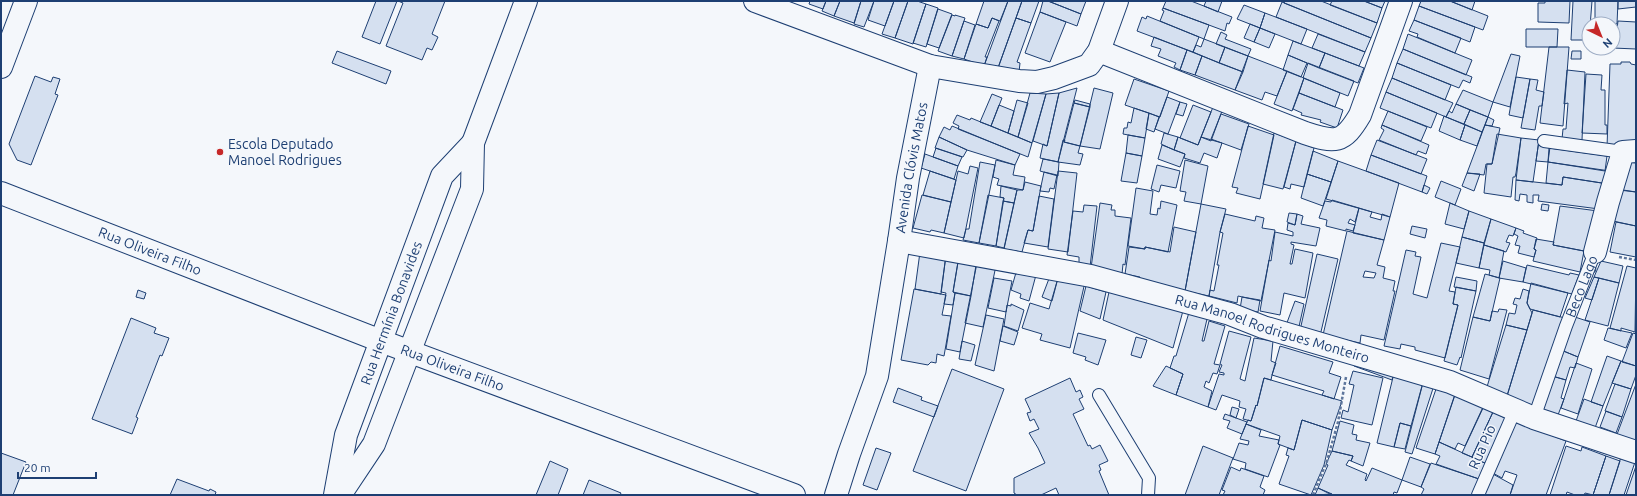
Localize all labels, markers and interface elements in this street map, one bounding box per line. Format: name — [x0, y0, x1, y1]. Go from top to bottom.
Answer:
north arrow — [1581, 16, 1621, 56]
text: N — [1601, 36, 1615, 51]
street label: Avenida Clóvis Matos — [892, 101, 931, 234]
place label: Escola Deputado Manoel Rodrigues — [228, 136, 342, 168]
marker: Escola Deputado Manoel Rodrigues — [215, 147, 225, 157]
street label: Rua Oliveira Filho — [96, 224, 204, 278]
street label: Rua Hermínia Bonavides — [357, 239, 425, 387]
street label: Beco Lago — [1562, 253, 1601, 320]
street label: Rua Manoel Rodrigues Monteiro — [1173, 291, 1371, 366]
street label: Rua Oliveira Filho — [398, 341, 506, 394]
street label: Rua Pio — [1465, 422, 1499, 472]
scale bar — [18, 454, 96, 480]
text: 20 m — [24, 461, 51, 474]

